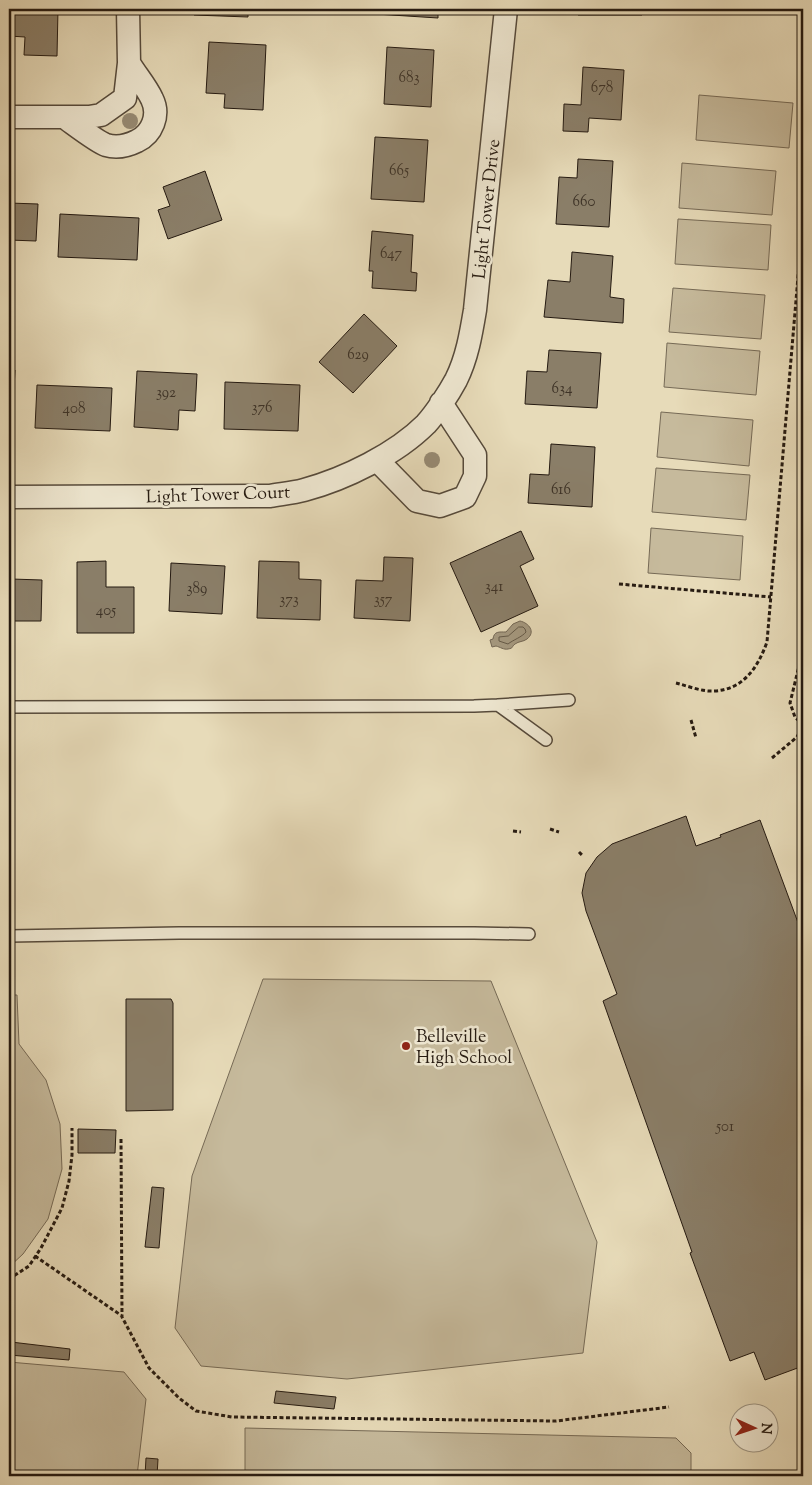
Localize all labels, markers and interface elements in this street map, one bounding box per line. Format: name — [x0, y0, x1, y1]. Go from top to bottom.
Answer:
house number: 683 — [398, 68, 420, 89]
house number: 678 — [591, 78, 613, 99]
street label: Light Tower Drive — [468, 138, 508, 281]
house number: 665 — [389, 161, 409, 182]
house number: 660 — [573, 192, 595, 213]
house number: 647 — [380, 244, 403, 265]
house number: 629 — [347, 345, 369, 366]
house number: 634 — [551, 379, 573, 400]
house number: 392 — [156, 383, 176, 404]
house number: 376 — [251, 398, 273, 419]
house number: 408 — [63, 399, 85, 420]
street label: Light Tower Court — [145, 480, 291, 512]
house number: 616 — [551, 480, 571, 501]
house number: 341 — [485, 577, 503, 598]
house number: 389 — [187, 579, 207, 600]
house number: 373 — [279, 590, 299, 611]
house number: 357 — [374, 590, 393, 611]
house number: 405 — [96, 601, 116, 622]
place label: Belleville High School — [416, 1025, 512, 1072]
marker: Belleville High School — [400, 1040, 412, 1052]
house number: 501 — [715, 1117, 734, 1138]
north arrow — [730, 1402, 780, 1452]
text: N — [755, 1422, 775, 1435]

